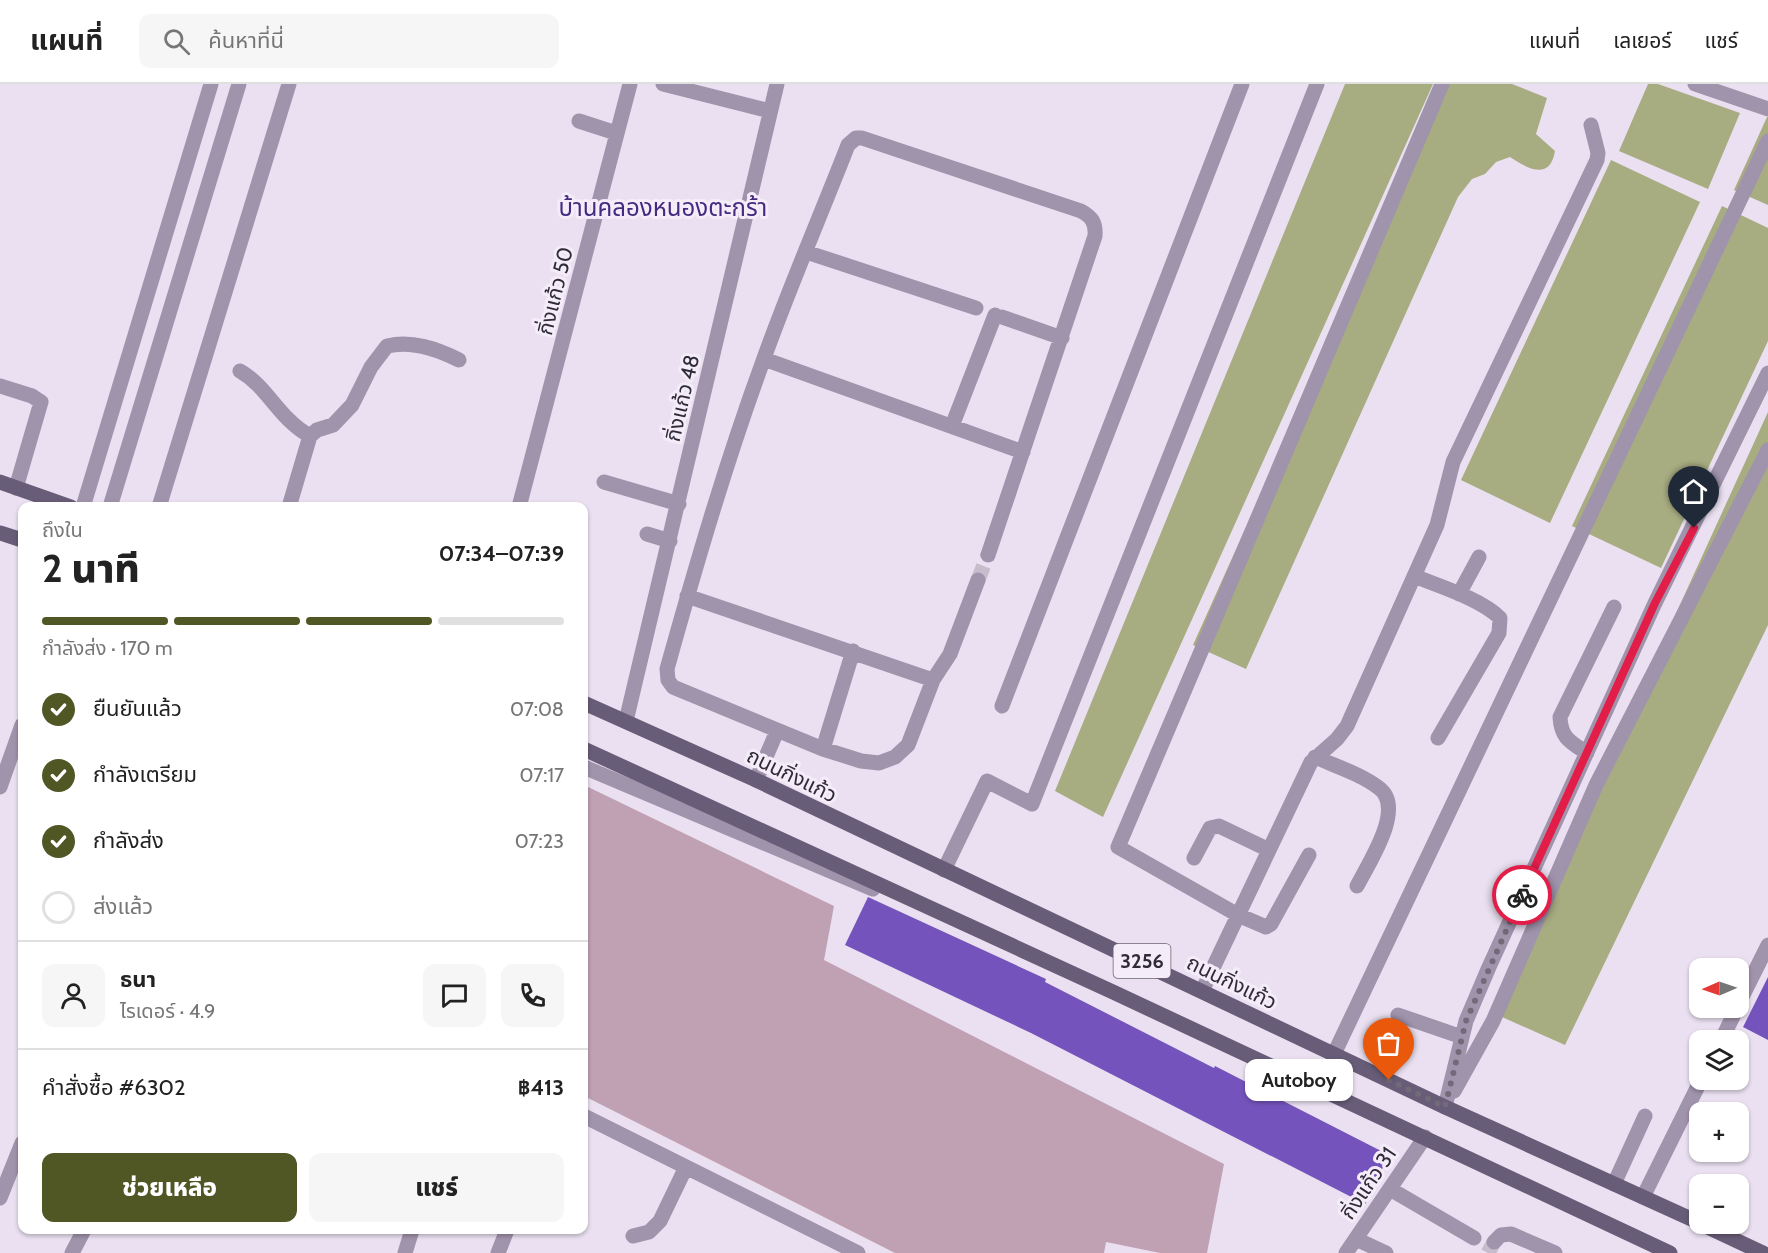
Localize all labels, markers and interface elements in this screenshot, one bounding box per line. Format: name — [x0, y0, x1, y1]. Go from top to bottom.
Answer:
search box — [139, 14, 559, 68]
text: แผนที่ — [30, 23, 103, 57]
icon: search — [160, 25, 193, 58]
text: ค้นหาที่นี่ — [208, 27, 284, 54]
text: แผนที่ — [1529, 28, 1580, 53]
text: เลเยอร์ — [1613, 28, 1672, 53]
text: แชร์ — [1705, 28, 1738, 53]
district label: บ้านคลองหนองตะกร้า — [559, 193, 767, 222]
street label: กิ่งแก้ว 50 — [531, 244, 578, 337]
street label: กิ่งแก้ว 48 — [659, 352, 704, 444]
pin — [1668, 466, 1719, 528]
icon: home — [1677, 475, 1710, 508]
text: ถึงใน — [42, 518, 83, 542]
text: 07:34–07:39 — [439, 540, 564, 567]
text: 2 นาที — [42, 544, 140, 592]
text: กำลังส่ง · 170 m — [42, 636, 173, 660]
icon: check — [42, 693, 75, 726]
text: ยืนยันแล้ว — [93, 695, 182, 722]
text: 07:08 — [510, 697, 564, 721]
street label: ถนนกิ่งแก้ว — [743, 742, 841, 808]
icon: check — [42, 759, 75, 792]
text: กำลังเตรียม — [93, 761, 197, 788]
text: 07:17 — [519, 763, 564, 787]
icon: check — [42, 825, 75, 858]
text: กำลังส่ง — [93, 827, 164, 854]
text: 07:23 — [515, 829, 564, 853]
courier — [1492, 865, 1552, 925]
icon: bike — [1506, 879, 1539, 912]
text: ส่งแล้ว — [93, 893, 153, 920]
road number: 3256 — [1114, 944, 1170, 978]
street label: ถนนกิ่งแก้ว — [1183, 949, 1281, 1015]
north arrow — [1689, 958, 1749, 1018]
map controls — [1689, 958, 1749, 1234]
button: person — [42, 964, 105, 1027]
button: chat — [423, 964, 486, 1027]
button: phone — [501, 964, 564, 1027]
text: ธนา — [120, 966, 156, 993]
text: ไรเดอร์ · 4.9 — [120, 999, 215, 1023]
pin — [1363, 1018, 1414, 1080]
icon: bag — [1372, 1027, 1405, 1060]
button: layers — [1689, 1030, 1749, 1090]
callout: Autoboy — [1245, 1059, 1353, 1101]
text: Autoboy — [1262, 1068, 1336, 1092]
text: คำสั่งซื้อ #6302 — [42, 1074, 185, 1101]
text: ฿413 — [518, 1074, 564, 1101]
button: + — [1689, 1102, 1749, 1162]
street label: กิ่งแก้ว 31 — [1334, 1142, 1401, 1224]
button: ช่วยเหลือ — [42, 1153, 297, 1222]
button: แชร์ — [309, 1153, 564, 1222]
button: − — [1689, 1174, 1749, 1234]

